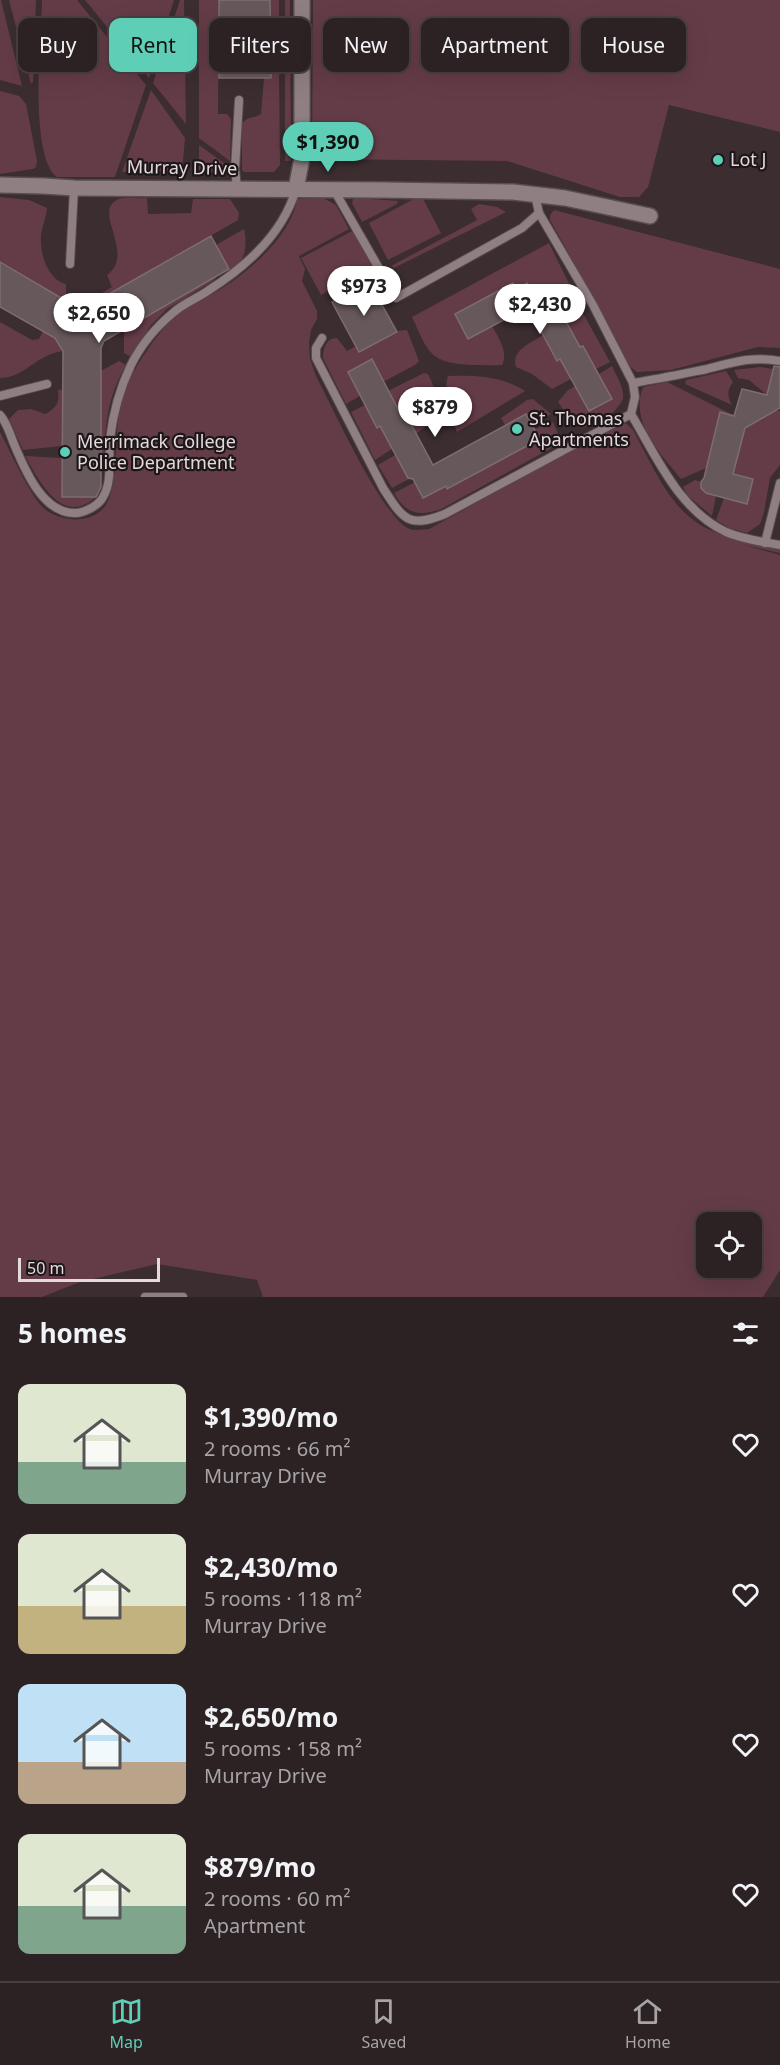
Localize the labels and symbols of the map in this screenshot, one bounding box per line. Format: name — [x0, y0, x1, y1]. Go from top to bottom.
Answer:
pin: $1,390 — [279, 122, 377, 173]
place label: Lot J — [730, 147, 766, 171]
marker: Lot J — [711, 153, 725, 167]
street label: Murray Drive — [127, 154, 237, 180]
pin: $973 — [328, 266, 400, 317]
pin: $2,430 — [491, 284, 589, 335]
pin: $2,650 — [50, 293, 148, 344]
pin: $879 — [399, 387, 471, 438]
place label: St. Thomas Apartments — [529, 406, 629, 451]
marker: St. Thomas Apartments — [510, 422, 524, 436]
place label: Merrimack College Police Department — [77, 429, 236, 474]
marker: Merrimack College Police Department — [58, 445, 72, 459]
scale bar — [18, 1255, 160, 1282]

